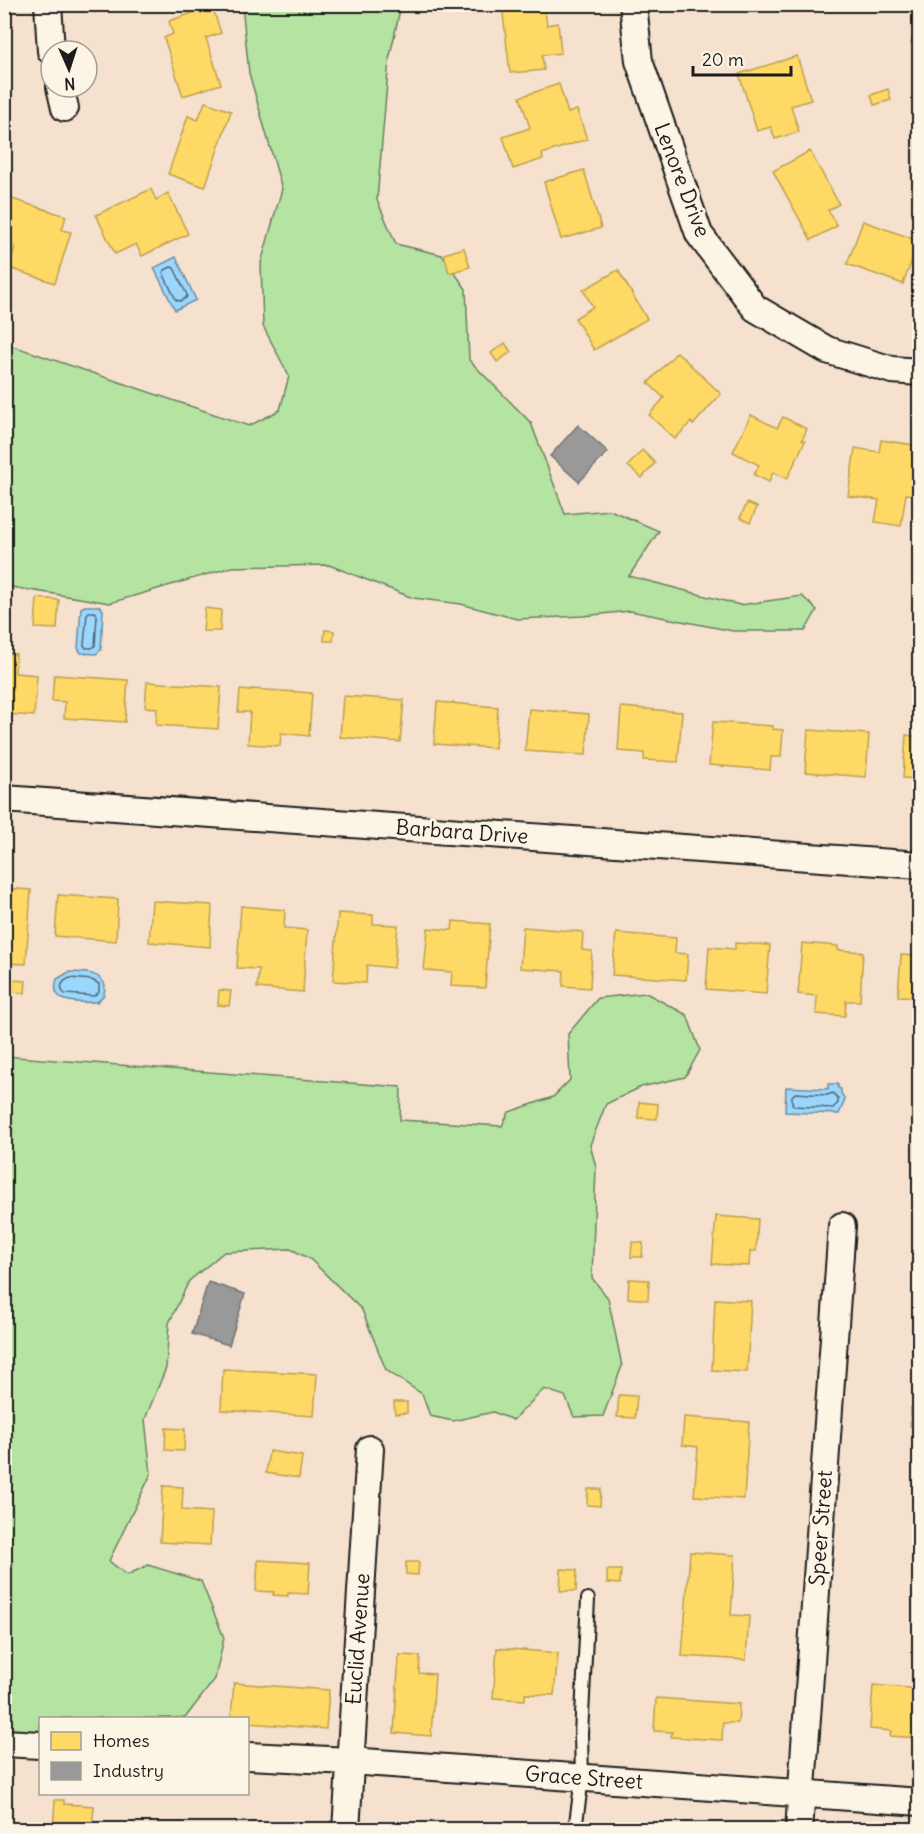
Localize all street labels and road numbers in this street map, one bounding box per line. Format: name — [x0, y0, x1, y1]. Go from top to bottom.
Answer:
street label: Lenore Drive — [648, 119, 717, 241]
street label: Barbara Drive — [395, 813, 529, 850]
street label: Speer Street — [803, 1469, 838, 1587]
street label: Euclid Avenue — [339, 1572, 376, 1706]
street label: Grace Street — [524, 1760, 644, 1795]

